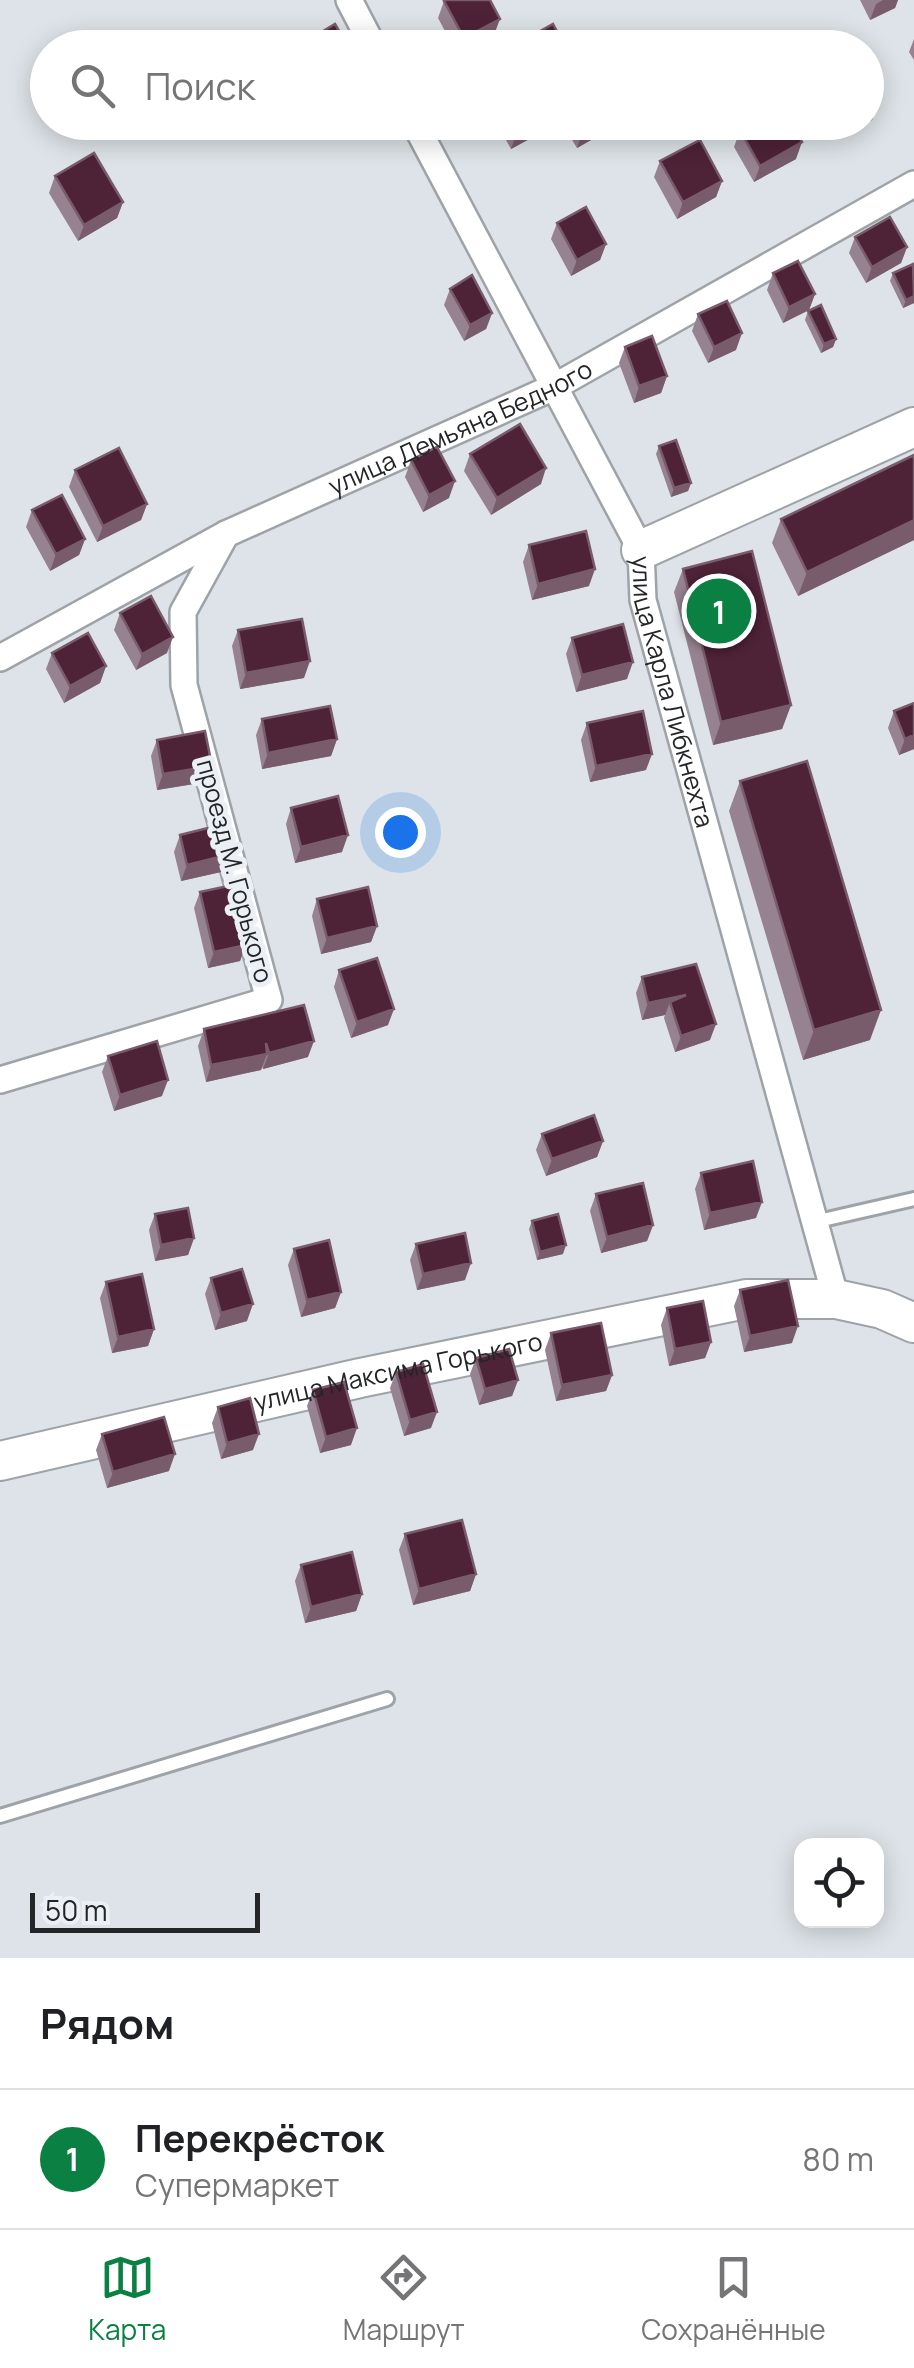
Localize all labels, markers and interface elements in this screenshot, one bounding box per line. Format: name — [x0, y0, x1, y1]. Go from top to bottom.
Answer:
search box — [30, 30, 884, 140]
icon: search — [65, 58, 120, 113]
text: Поиск — [145, 59, 255, 111]
street label: улица Демьяна Бедного — [322, 351, 598, 503]
street label: улица Карла Либкнехта — [624, 555, 723, 831]
pin: 1 — [686, 574, 752, 648]
street label: проезд М. Горького — [189, 755, 282, 987]
your location — [375, 807, 426, 858]
street label: улица Максима Горького — [250, 1323, 545, 1419]
map controls — [794, 1838, 884, 1928]
button: locate — [794, 1838, 884, 1928]
scale bar — [30, 1888, 260, 1932]
text: 50 m — [45, 1891, 108, 1929]
text: Рядом — [40, 1994, 174, 2052]
text: Перекрёсток — [135, 2111, 384, 2163]
text: 1 — [65, 2137, 80, 2181]
text: 80 m — [802, 2137, 874, 2181]
text: Супермаркет — [135, 2163, 339, 2207]
tab: Карта — [88, 2250, 166, 2348]
tab: Маршрут — [343, 2250, 465, 2348]
tab: Сохранённые — [641, 2250, 826, 2348]

